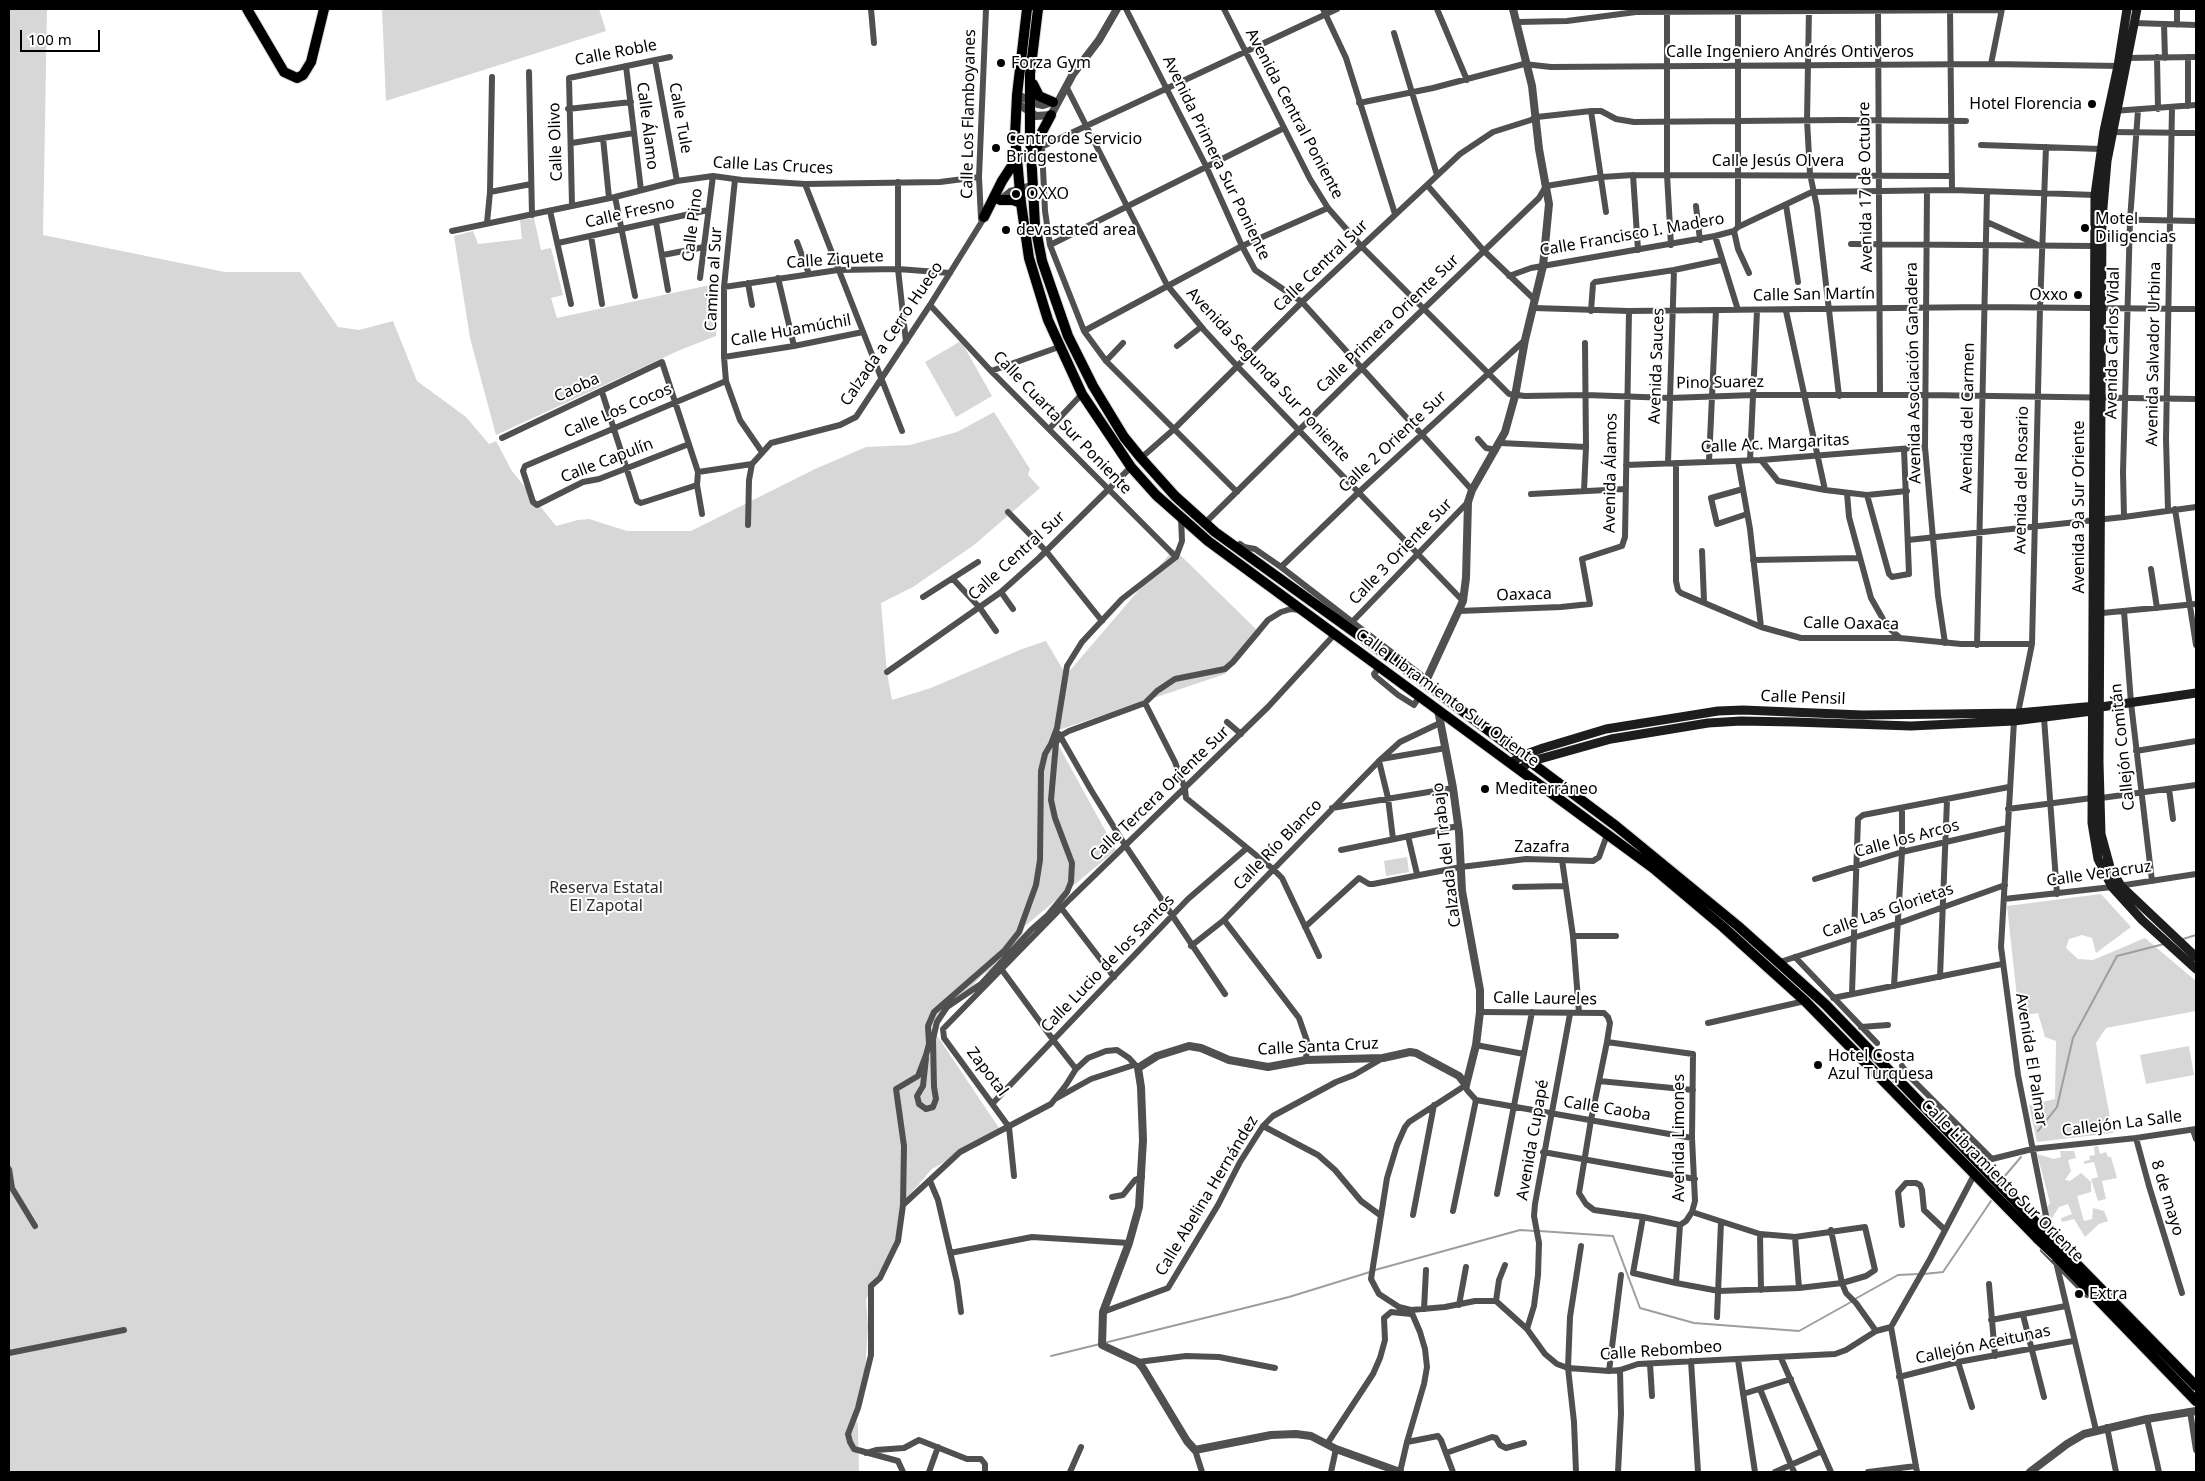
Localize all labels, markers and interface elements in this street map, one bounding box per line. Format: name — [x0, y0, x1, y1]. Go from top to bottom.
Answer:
scale bar — [22, 20, 102, 52]
street label: Avenida Central Poniente — [1241, 26, 1347, 202]
text: 100 m — [28, 29, 72, 49]
street label: Calle Los Flamboyanes — [958, 29, 980, 199]
street label: Calle Roble — [573, 36, 659, 70]
street label: Calle Ingeniero Andrés Ontiveros — [1666, 42, 1914, 62]
place label: Forza Gym — [1011, 53, 1091, 73]
street label: Avenida Primera Sur Poniente — [1158, 53, 1274, 263]
marker: Forza Gym — [995, 57, 1007, 69]
street label: Calle Álamo — [632, 81, 662, 171]
street label: Calle Tule — [664, 81, 696, 155]
place label: Hotel Florencia — [1969, 94, 2082, 114]
marker: Hotel Florencia — [2086, 98, 2098, 110]
street label: Avenida 17 de Octubre — [1855, 101, 1877, 273]
street label: Calle Olivo — [545, 102, 567, 182]
place label: Centro de Servicio Bridgestone — [1006, 129, 1142, 167]
marker: Centro de Servicio Bridgestone — [990, 142, 1002, 154]
street label: Calle Jesús Olvera — [1712, 151, 1844, 171]
street label: Calle Las Cruces — [712, 153, 834, 179]
place label: OXXO — [1026, 184, 1069, 204]
street label: Calle Pino — [679, 187, 707, 263]
marker: OXXO — [1010, 188, 1022, 200]
street label: Calle Fresno — [583, 193, 677, 233]
street label: Calle Francisco I. Madero — [1538, 209, 1726, 261]
place label: Motel Diligencias — [2095, 209, 2176, 247]
street label: Calle Central Sur — [1270, 216, 1372, 316]
place label: devastated area — [1016, 220, 1136, 240]
marker: Motel Diligencias — [2079, 222, 2091, 234]
marker: devastated area — [1000, 224, 1012, 236]
street label: Camino al Sur — [702, 226, 726, 332]
street label: Calle Ziquete — [786, 247, 884, 273]
street label: Calle Primera Oriente Sur — [1313, 251, 1463, 397]
street label: Calzada a Cerro Hueco — [837, 258, 947, 410]
street label: Avenida Salvador Urbina — [2143, 261, 2165, 447]
street label: Avenida Asociación Ganadera — [1902, 262, 1926, 484]
street label: Avenida Carlos Vidal — [2102, 267, 2124, 419]
street label: Avenida Segunda Sur Poniente — [1182, 284, 1354, 466]
street label: Calle San Martín — [1753, 284, 1875, 306]
place label: Oxxo — [2029, 285, 2068, 305]
marker: Oxxo — [2072, 289, 2084, 301]
street label: Avenida Sauces — [1645, 308, 1669, 424]
street label: Calle Huamúchil — [729, 311, 853, 351]
street label: Avenida del Carmen — [1957, 342, 1979, 494]
street label: Calle Cuarta Sur Poniente — [989, 347, 1135, 499]
street label: Caoba — [551, 369, 603, 407]
street label: Pino Suarez — [1676, 373, 1764, 393]
street label: Calle Los Cocos — [561, 380, 675, 442]
street label: Calle 2 Oriente Sur — [1335, 387, 1451, 497]
street label: Avenida del Rosario — [2011, 406, 2033, 554]
street label: Avenida Álamos — [1600, 413, 1622, 533]
street label: Avenida 9a Sur Oriente — [2069, 420, 2089, 594]
street label: Calle Ac. Margaritas — [1700, 431, 1850, 457]
street label: Calle Capulín — [558, 435, 656, 487]
street label: Calle 3 Oriente Sur — [1345, 495, 1457, 609]
street label: Calle Central Sur — [964, 507, 1070, 605]
street label: Oaxaca — [1496, 584, 1552, 606]
street label: Calle Oaxaca — [1803, 614, 1899, 634]
street label: Calle Libramiento Sur Oriente — [1351, 625, 1543, 771]
street label: Callejón Comitán — [2107, 682, 2139, 812]
street label: Calle Pensil — [1760, 687, 1846, 709]
street label: Calle Tercera Oriente Sur — [1086, 722, 1234, 866]
place label: Mediterráneo — [1495, 779, 1598, 799]
street label: Calzada del Trabajo — [1429, 781, 1465, 929]
marker: Mediterráneo — [1479, 783, 1491, 795]
street label: Calle Río Blanco — [1230, 795, 1326, 895]
street label: Calle los Arcos — [1853, 816, 1961, 862]
street label: Zazafra — [1514, 837, 1570, 857]
street label: Calle Veracruz — [2045, 857, 2153, 891]
park label: Reserva Estatal El Zapotal — [549, 878, 663, 916]
street label: Calle Las Glorietas — [1820, 880, 1956, 942]
street label: Calle Lucio de los Santos — [1037, 891, 1179, 1037]
street label: Calle Laureles — [1493, 988, 1597, 1010]
street label: Avenida El Palmar — [2011, 992, 2051, 1128]
street label: Calle Santa Cruz — [1257, 1034, 1379, 1060]
street label: Zapotal — [962, 1044, 1012, 1100]
place label: Hotel Costa Azul Turquesa — [1828, 1046, 1934, 1084]
marker: Hotel Costa Azul Turquesa — [1812, 1059, 1824, 1071]
street label: Avenida Limones — [1669, 1074, 1689, 1202]
street label: Avenida Cupapé — [1513, 1078, 1553, 1202]
street label: Calle Caoba — [1562, 1093, 1652, 1125]
street label: Calle Libramiento Sur Oriente — [1917, 1096, 2087, 1266]
street label: Callejón La Salle — [2061, 1107, 2183, 1141]
street label: Calle Abelina Hernández — [1152, 1112, 1262, 1280]
street label: 8 de mayo — [2146, 1158, 2188, 1238]
place label: Extra — [2089, 1284, 2127, 1304]
marker: Extra — [2073, 1288, 2085, 1300]
street label: Callejón Aceitunas — [1914, 1321, 2052, 1369]
street label: Calle Rebombeo — [1599, 1337, 1723, 1365]

